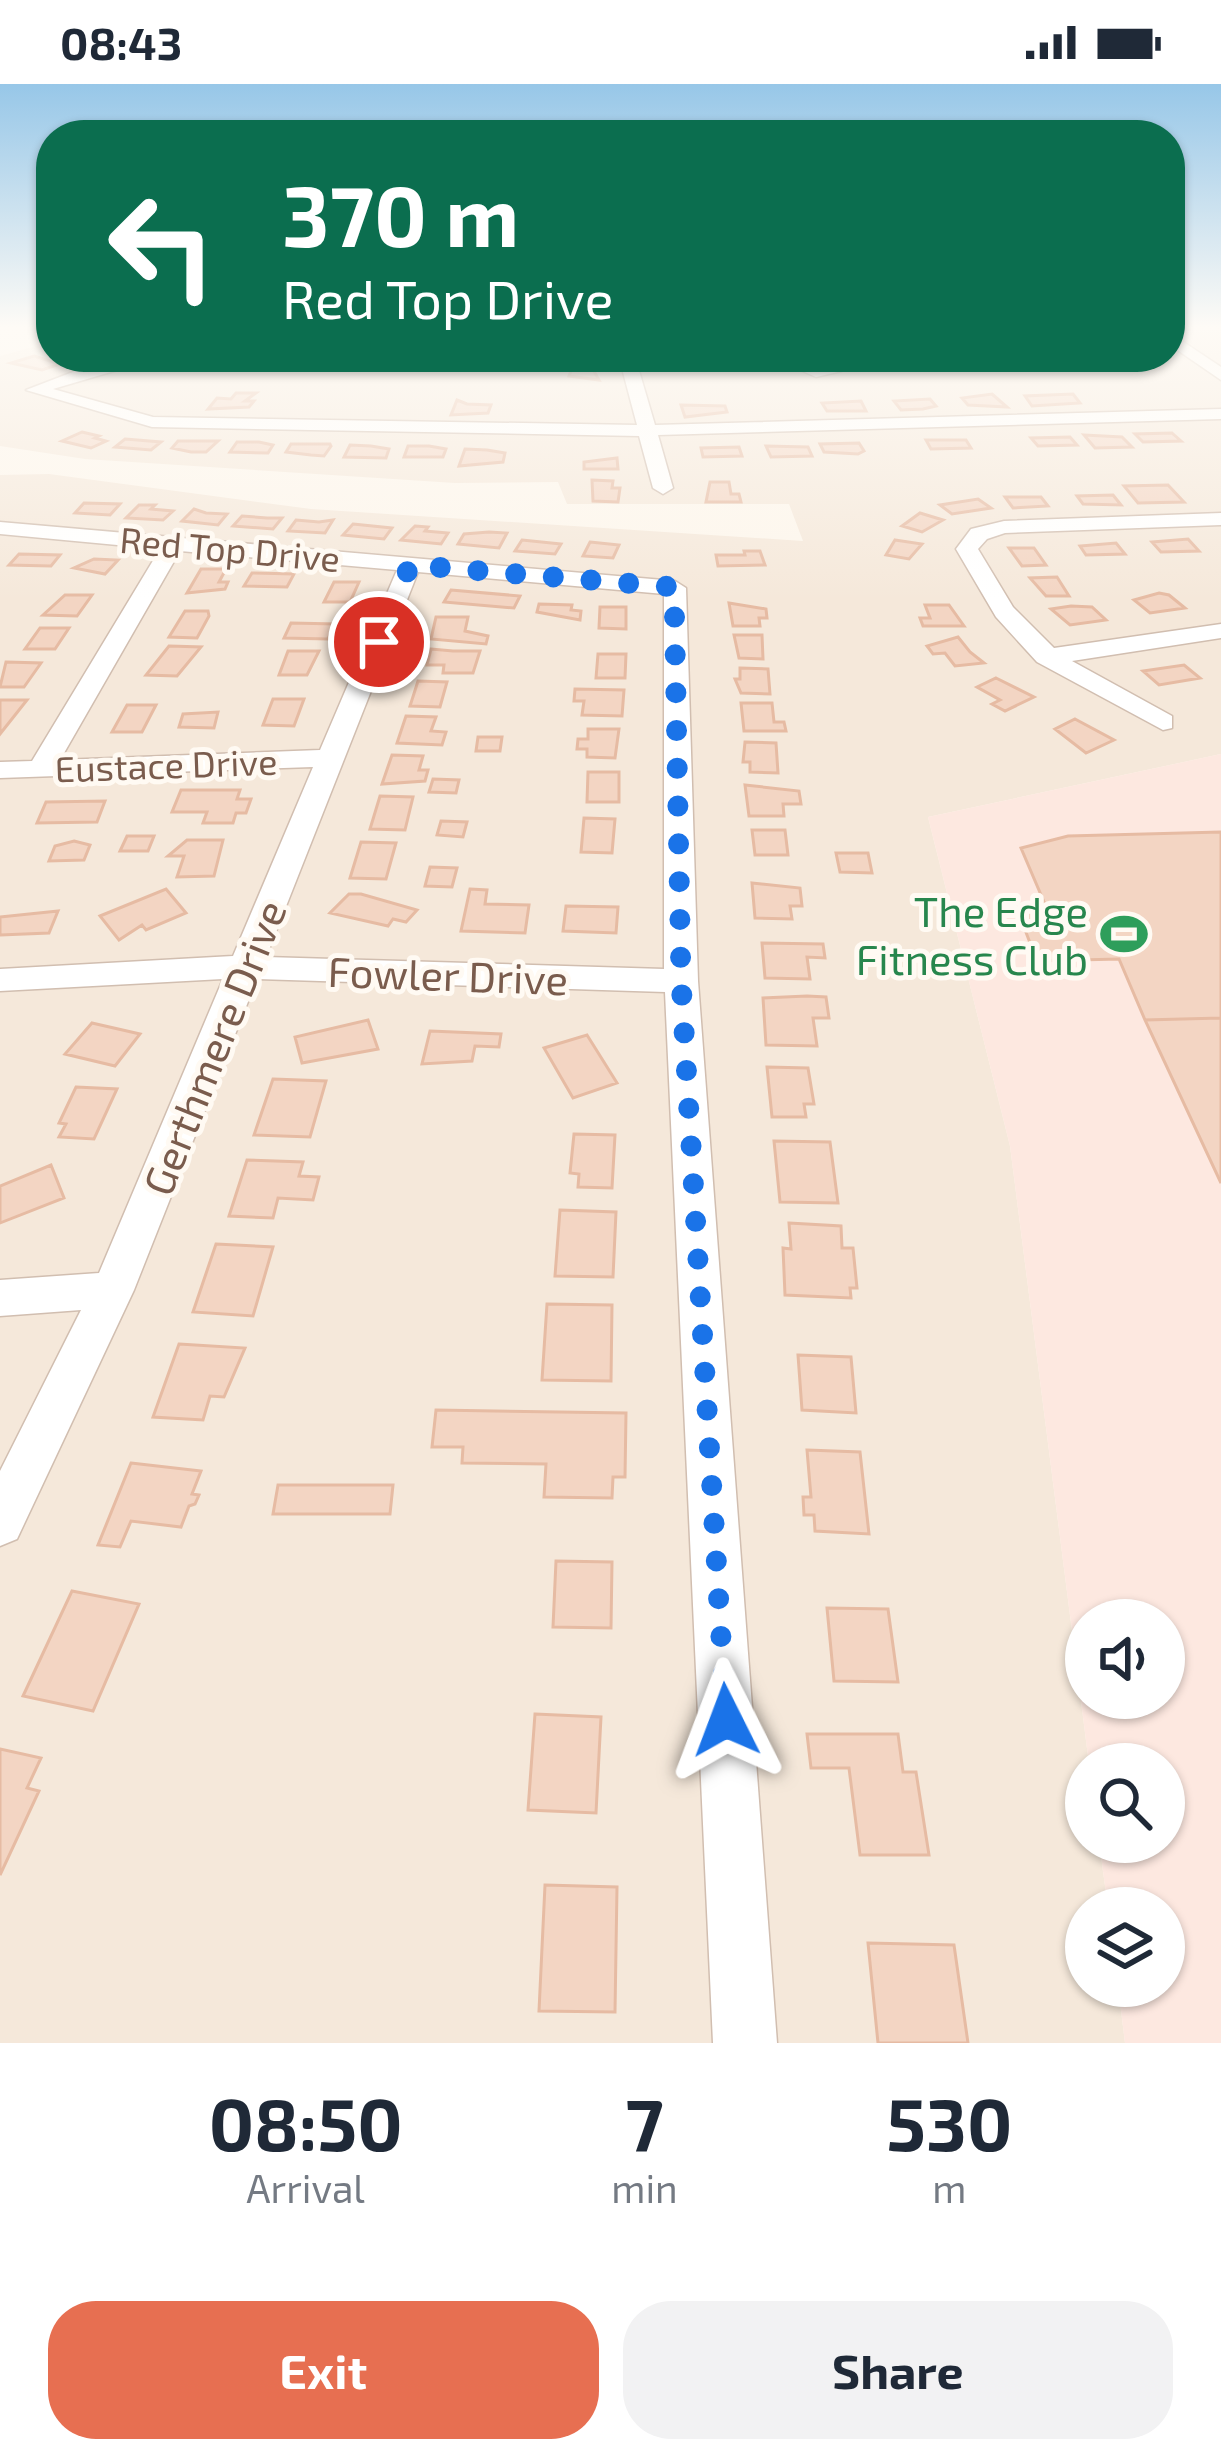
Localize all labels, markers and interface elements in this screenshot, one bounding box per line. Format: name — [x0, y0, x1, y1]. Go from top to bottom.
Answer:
text: 08:43 — [60, 15, 182, 69]
text: 370 m — [282, 163, 519, 264]
icon: left — [84, 168, 240, 324]
text: Red Top Drive — [282, 265, 613, 330]
street label: Red Top Drive — [118, 517, 342, 579]
pin — [328, 591, 430, 693]
icon: arrive — [346, 609, 412, 675]
street label: Eustace Drive — [54, 739, 278, 789]
place label: The Edge Fitness Club — [856, 885, 1088, 983]
street label: Gerthmere Drive — [131, 892, 295, 1202]
sports icon: The Edge Fitness Club — [1099, 909, 1149, 959]
street label: Fowler Drive — [327, 945, 569, 1003]
map controls — [1065, 1599, 1185, 2007]
button: sound — [1065, 1599, 1185, 1719]
position arrow — [663, 1657, 789, 1783]
button: search — [1065, 1743, 1185, 1863]
button: layers — [1065, 1887, 1185, 2007]
text: 08:50 — [209, 2079, 403, 2165]
text: 7 — [625, 2079, 663, 2165]
text: 530 — [886, 2079, 1012, 2165]
text: Arrival — [246, 2164, 365, 2211]
text: min — [611, 2164, 678, 2211]
text: m — [932, 2164, 966, 2211]
button: Exit — [48, 2301, 599, 2439]
button: Share — [623, 2301, 1173, 2439]

